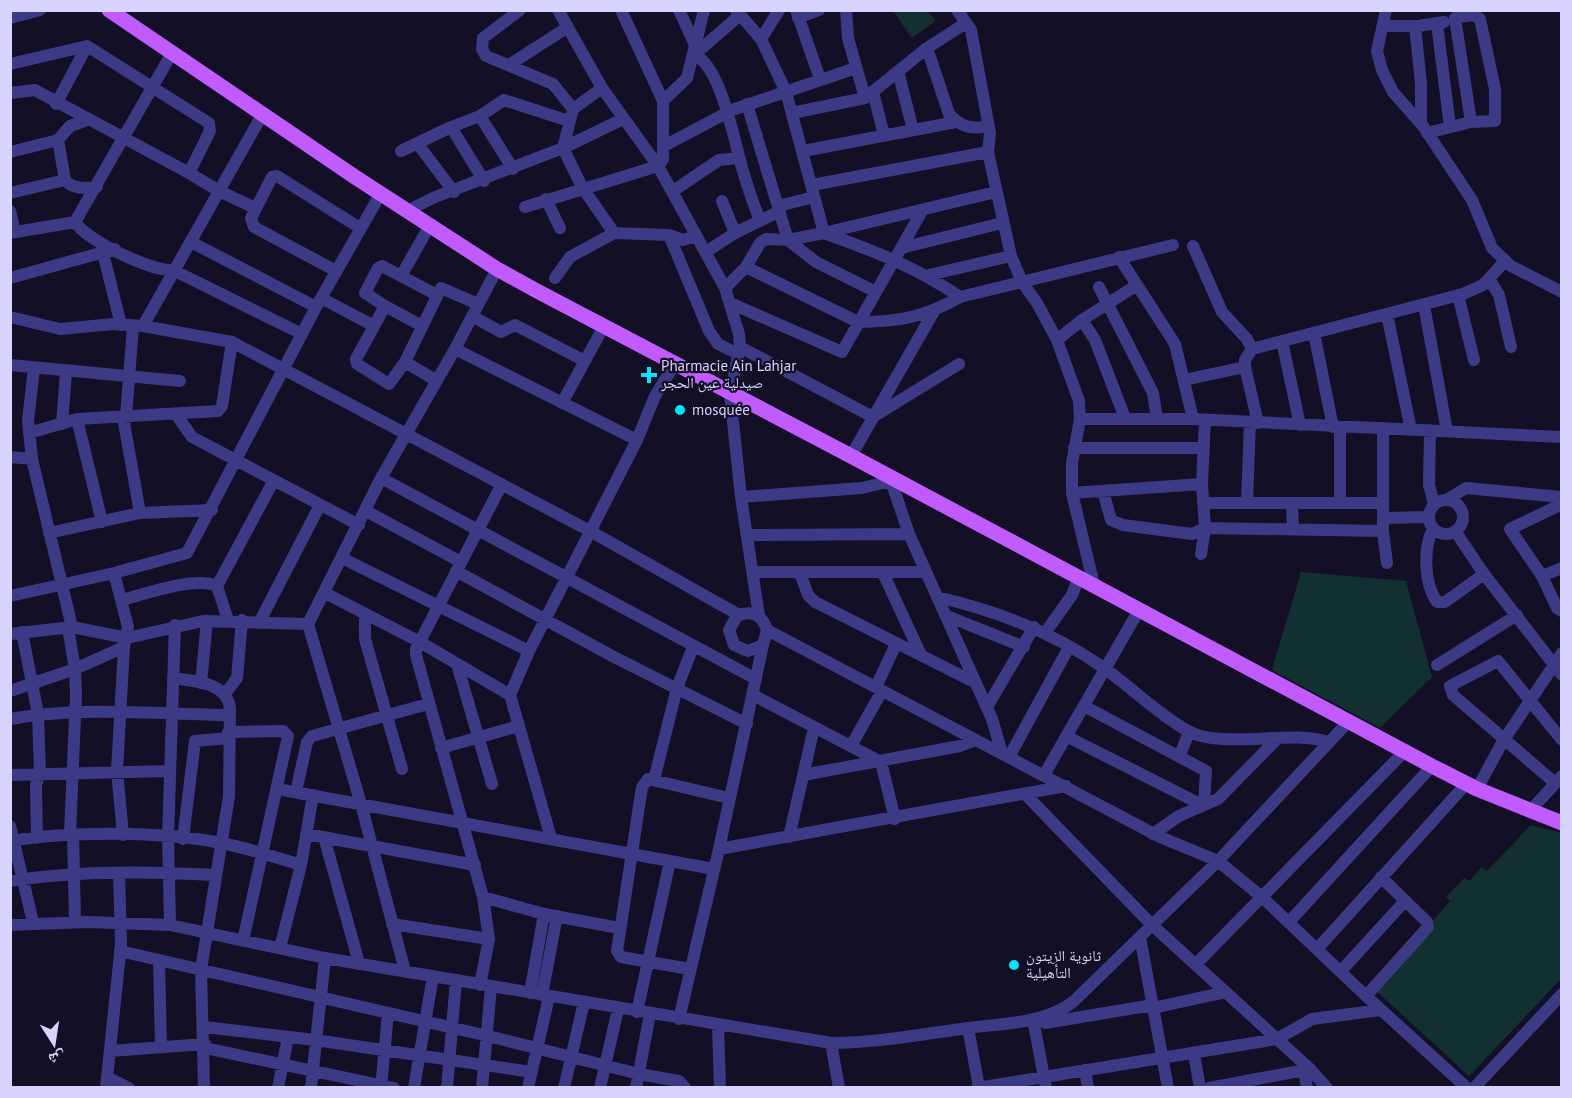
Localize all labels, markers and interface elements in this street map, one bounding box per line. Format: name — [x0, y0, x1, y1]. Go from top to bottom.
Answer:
place label: Pharmacie Ain Lahjar صيدلية عين الحجر — [660, 356, 796, 393]
marker: Pharmacie Ain Lahjar صيدلية عين الحجر — [642, 368, 656, 382]
place label: mosquée — [692, 400, 750, 419]
marker: mosquée — [673, 403, 687, 417]
place label: ثانوية الزيتون التأهيلية — [1026, 946, 1101, 982]
marker: ثانوية الزيتون التأهيلية — [1007, 958, 1021, 972]
north arrow — [24, 1014, 84, 1074]
text: ش — [47, 1047, 68, 1070]

